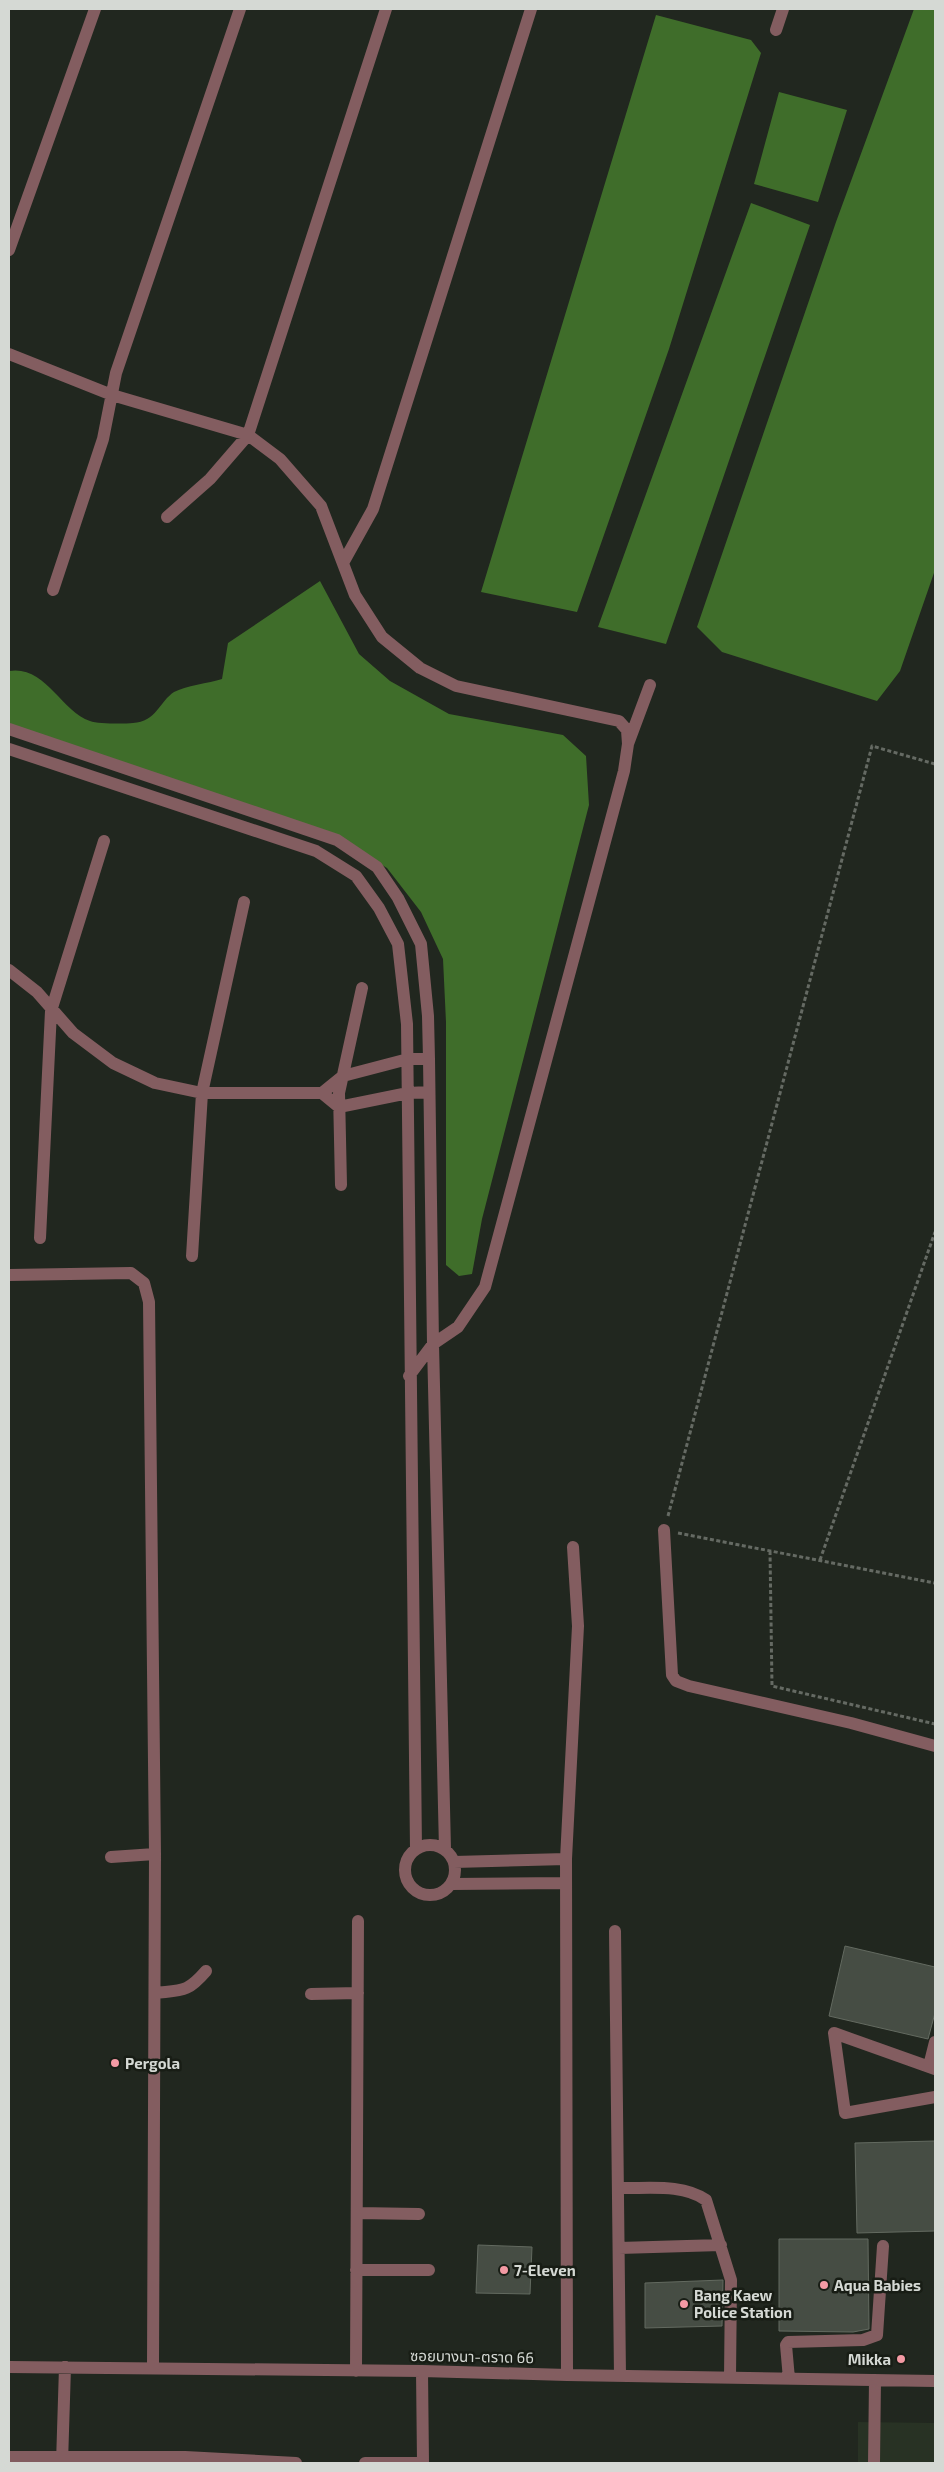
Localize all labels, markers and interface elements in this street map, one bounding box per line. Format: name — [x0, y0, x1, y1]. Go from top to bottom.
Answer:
place label: Pergola — [125, 2054, 180, 2072]
marker: Pergola — [109, 2057, 121, 2069]
place label: 7-Eleven — [514, 2261, 576, 2279]
marker: 7-Eleven — [498, 2264, 510, 2276]
place label: Aqua Babies — [834, 2276, 921, 2294]
marker: Aqua Babies — [818, 2279, 830, 2291]
place label: Bang Kaew Police Station — [694, 2286, 792, 2321]
marker: Bang Kaew Police Station — [678, 2298, 690, 2310]
street label: ซอยบางนา-ตราด 66 — [410, 2346, 534, 2366]
place label: Mikka — [848, 2350, 891, 2368]
marker: Mikka — [895, 2353, 907, 2365]

